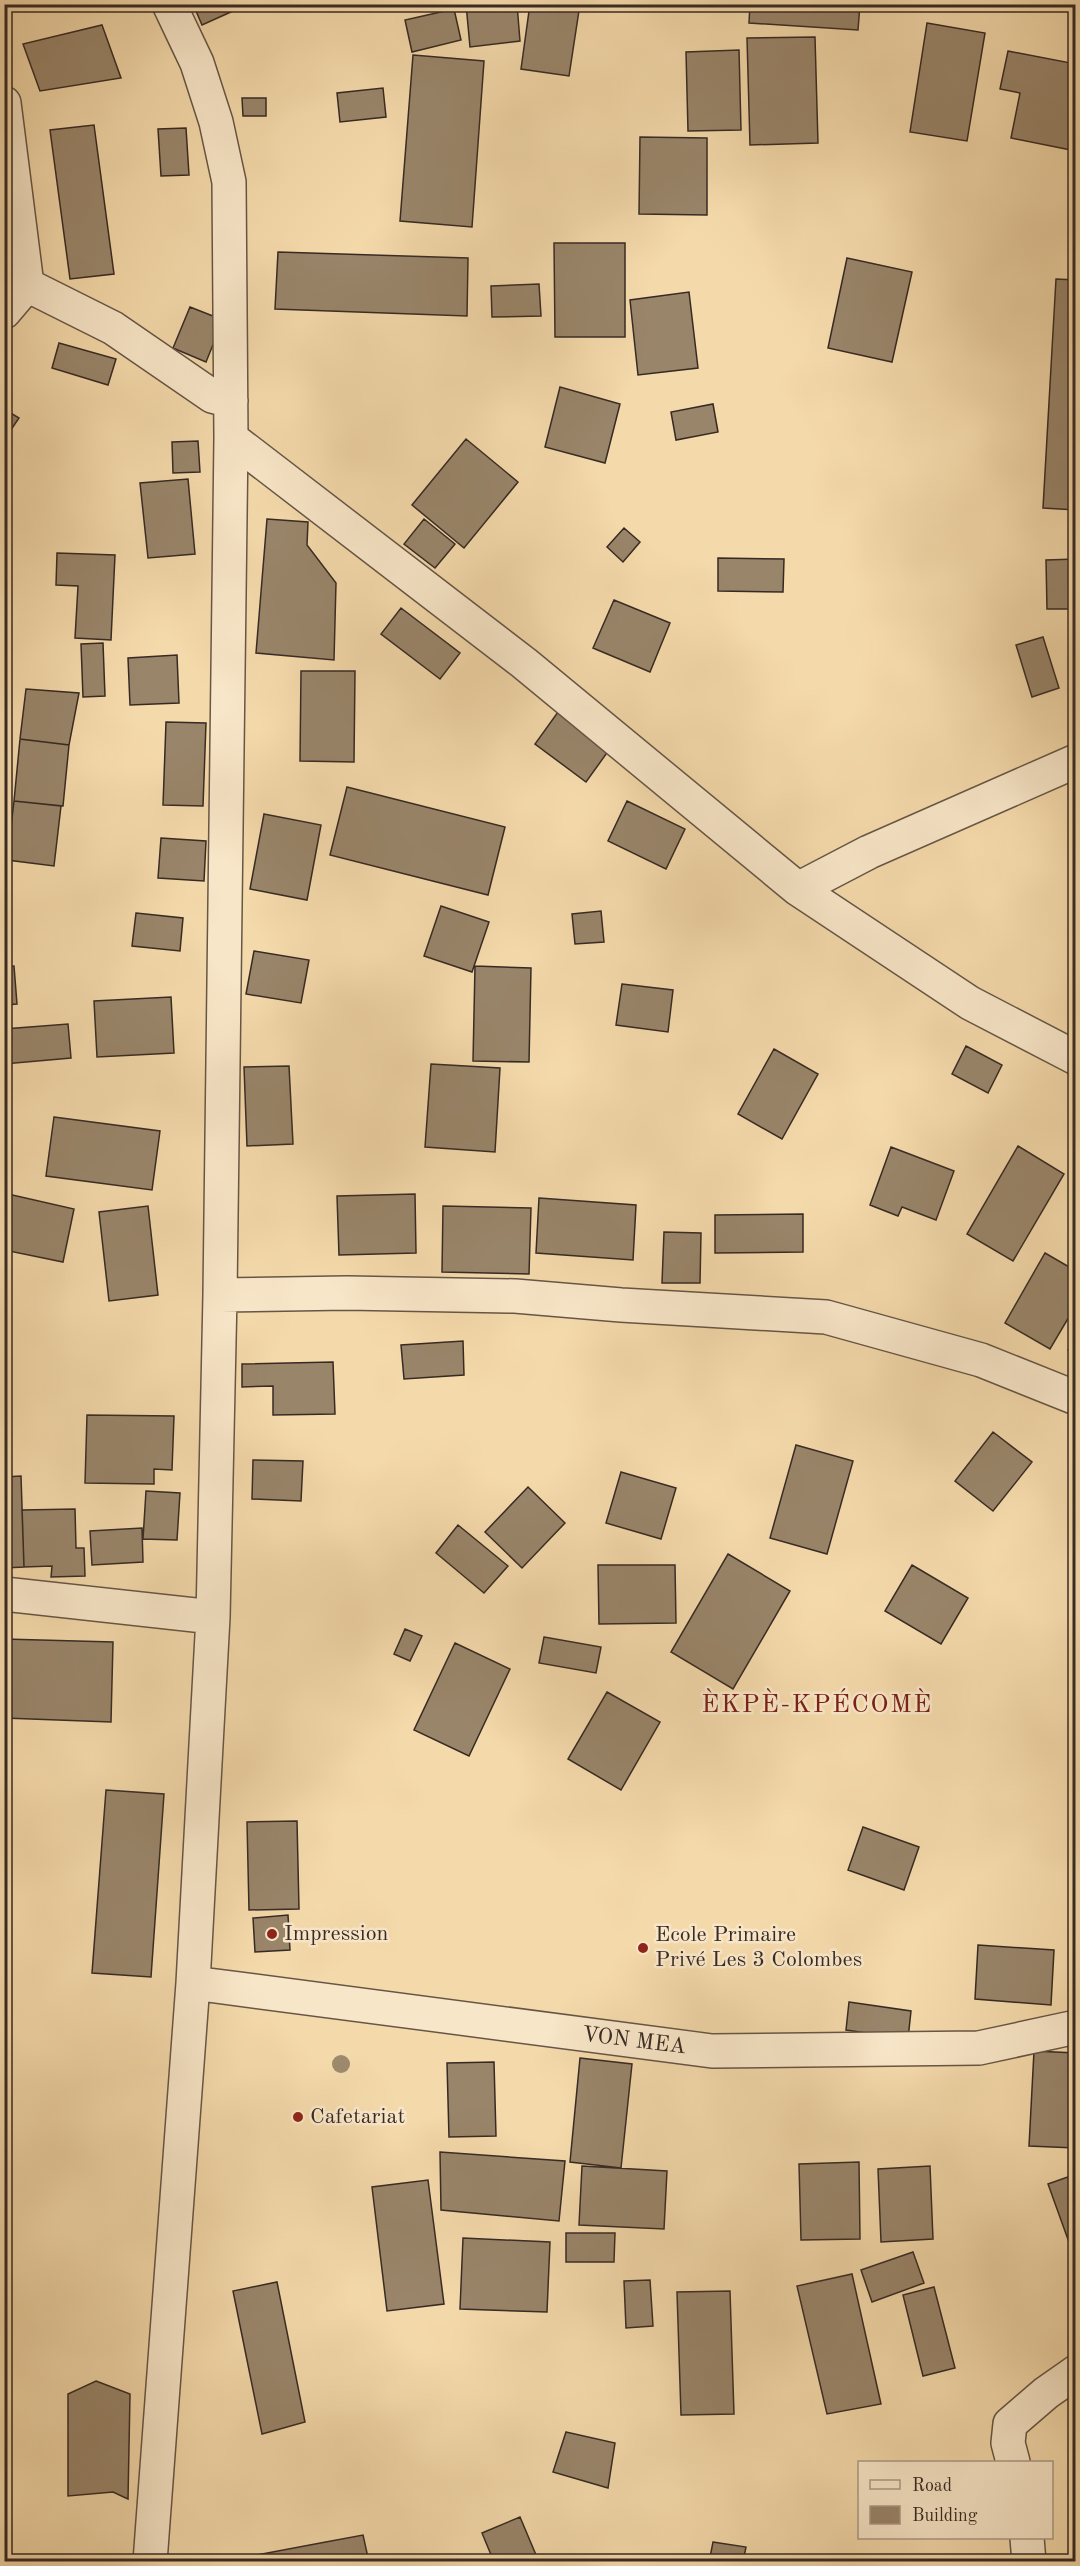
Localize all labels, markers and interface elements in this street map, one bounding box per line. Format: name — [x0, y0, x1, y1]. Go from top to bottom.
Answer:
district label: ÈKPÈ-KPÉCOMÈ — [701, 1688, 933, 1718]
place label: Impression — [284, 1923, 389, 1945]
place label: Ecole Primaire Privé Les 3 Colombes — [655, 1924, 862, 1971]
marker: Impression — [265, 1927, 279, 1941]
marker: Ecole Primaire Privé Les 3 Colombes — [636, 1941, 650, 1955]
street label: VON MEA — [581, 2024, 687, 2058]
place label: Cafetariat — [310, 2106, 405, 2128]
marker: Cafetariat — [291, 2110, 305, 2124]
legend — [858, 2461, 1053, 2539]
text: Road — [912, 2477, 952, 2495]
text: Building — [912, 2507, 978, 2525]

